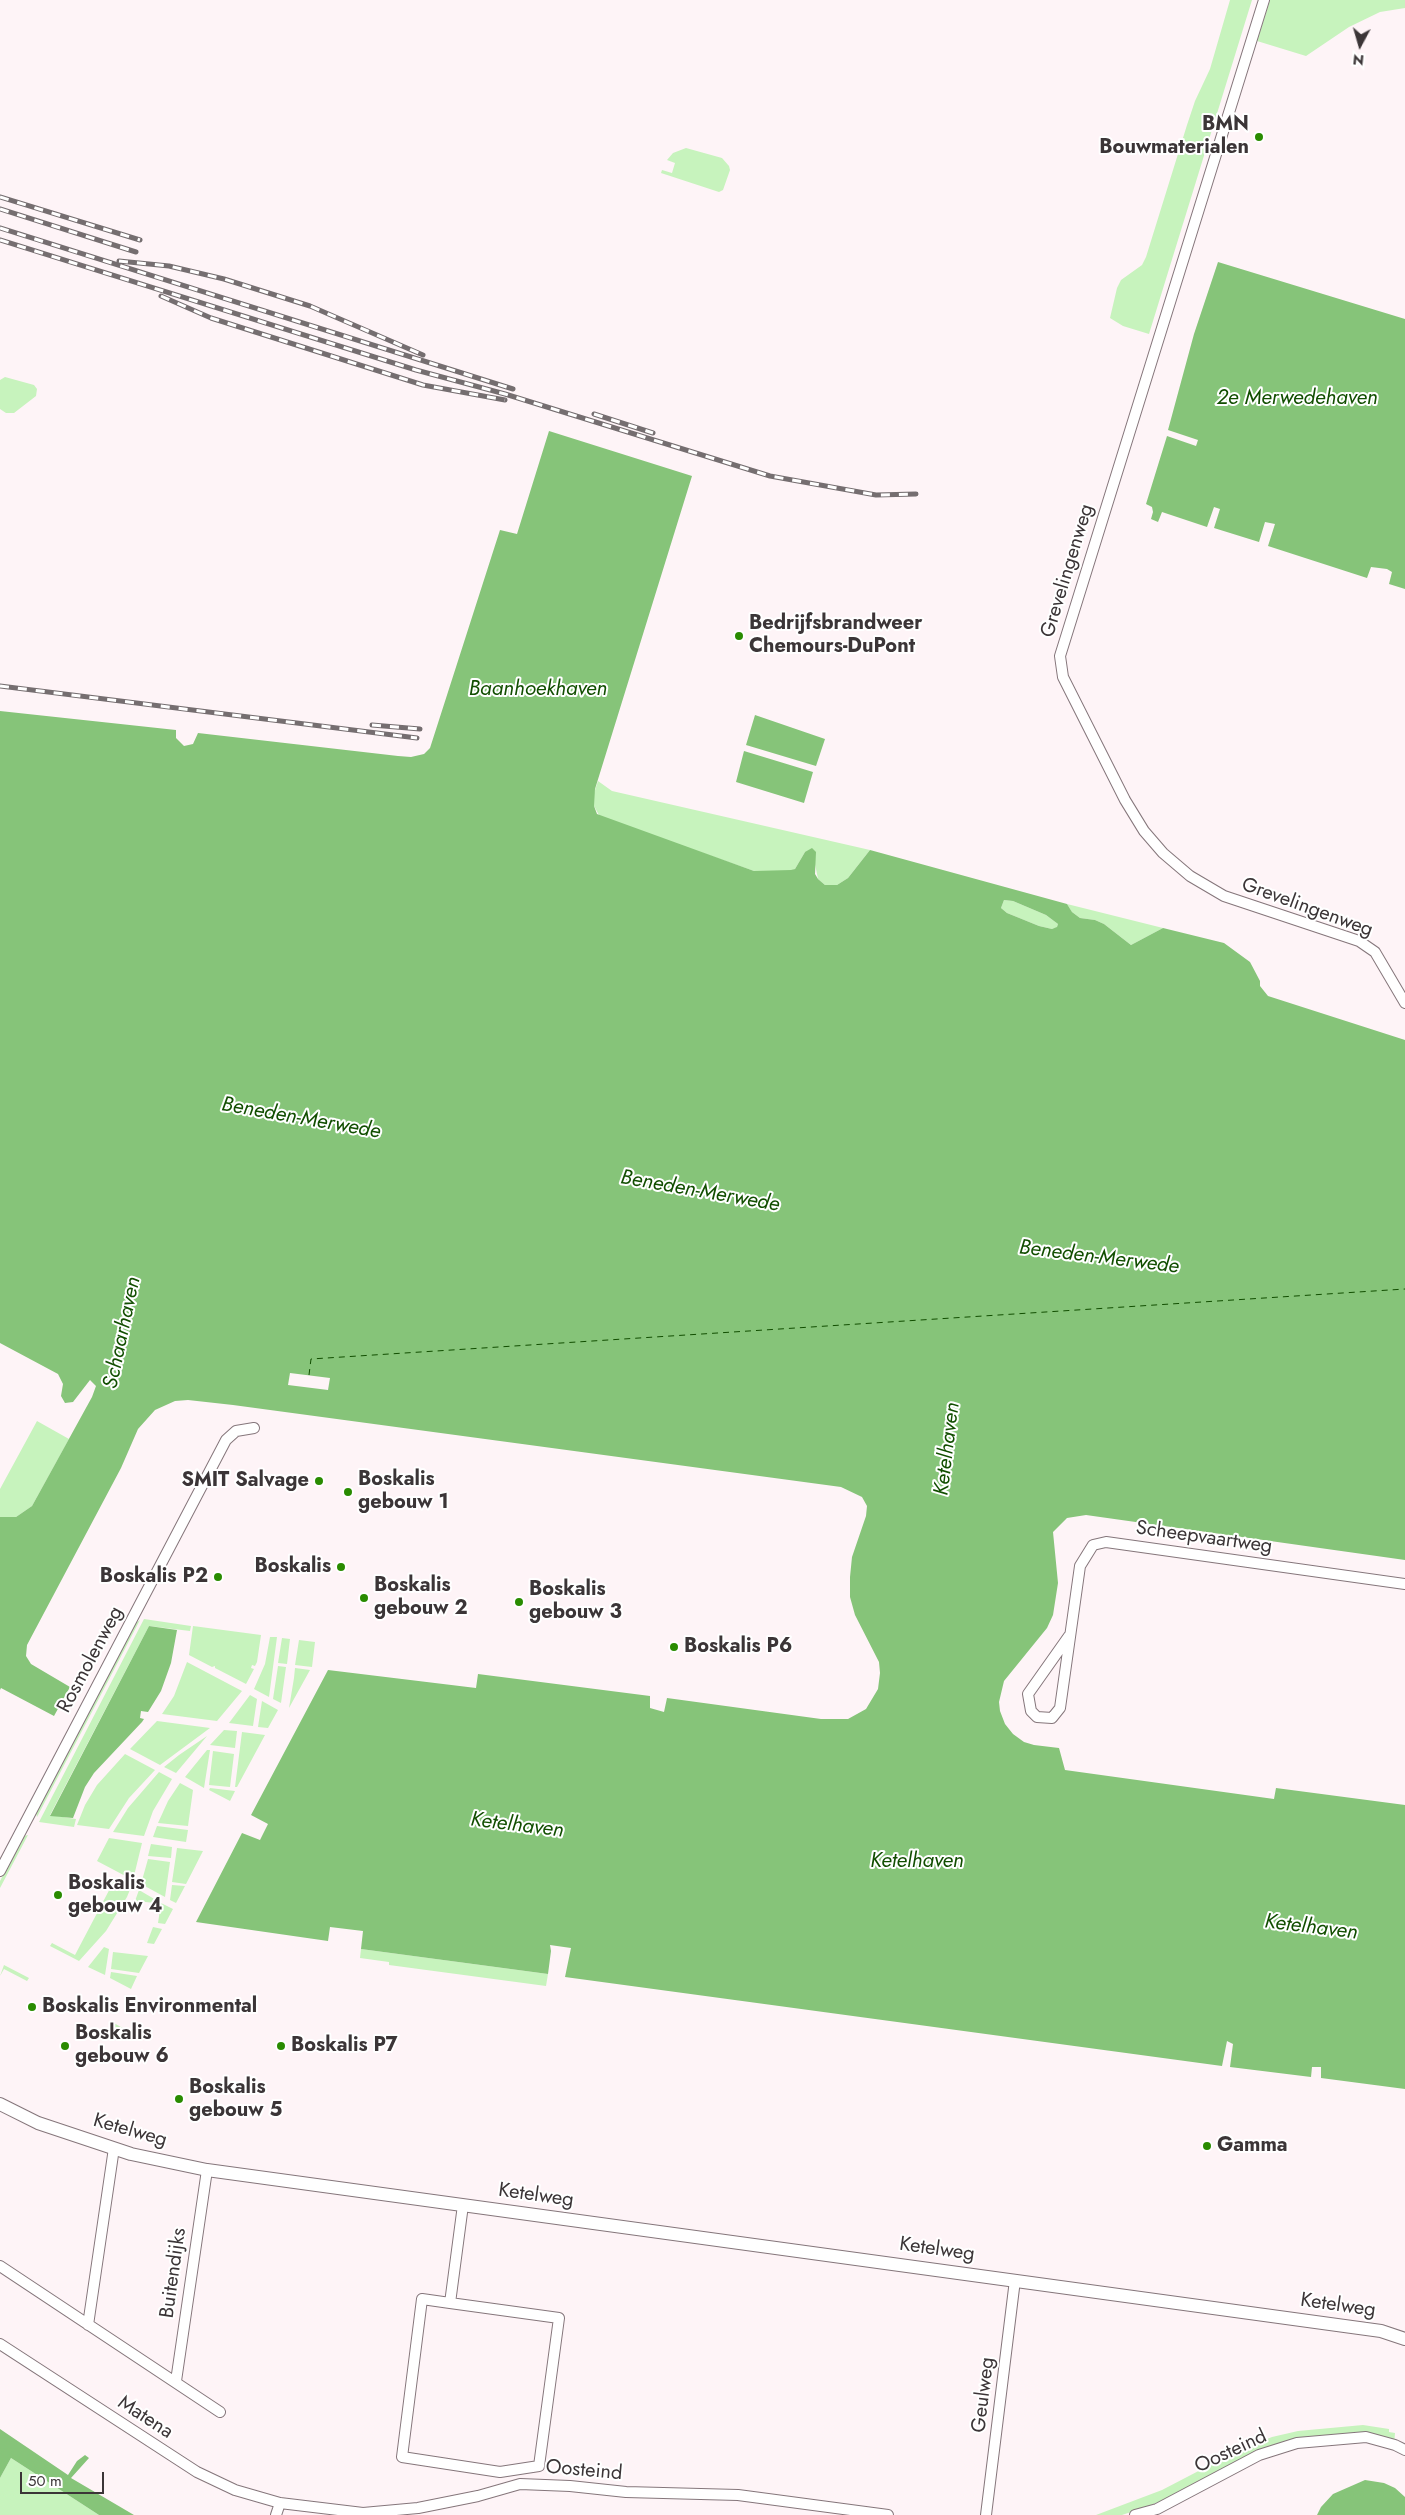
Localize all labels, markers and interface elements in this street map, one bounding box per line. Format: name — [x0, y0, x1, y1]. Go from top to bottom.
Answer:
north arrow — [1335, 20, 1385, 70]
text: N — [1352, 49, 1365, 70]
place label: BMN Bouwmaterialen — [1099, 113, 1249, 160]
marker: BMN Bouwmaterialen — [1253, 131, 1265, 143]
water label: 2e Merwedehaven — [1216, 386, 1378, 412]
street label: Grevelingenweg — [1036, 501, 1100, 641]
place label: Bedrijfsbrandweer Chemours-DuPont — [749, 612, 922, 659]
marker: Bedrijfsbrandweer Chemours-DuPont — [733, 630, 745, 642]
water label: Baanhoekhaven — [469, 677, 607, 703]
street label: Grevelingenweg — [1238, 873, 1376, 943]
water label: Beneden-Merwede — [220, 1093, 382, 1145]
water label: Beneden-Merwede — [619, 1166, 781, 1218]
water label: Beneden-Merwede — [1018, 1236, 1180, 1280]
water label: Schaarhaven — [99, 1275, 147, 1391]
water label: Ketelhaven — [930, 1401, 966, 1497]
place label: Boskalis gebouw 1 — [358, 1468, 449, 1515]
place label: SMIT Salvage — [181, 1469, 309, 1493]
marker: SMIT Salvage — [313, 1475, 325, 1487]
marker: Boskalis gebouw 1 — [342, 1486, 354, 1498]
street label: Scheepvaartweg — [1134, 1517, 1274, 1559]
place label: Boskalis — [254, 1555, 331, 1579]
marker: Boskalis — [335, 1561, 347, 1573]
place label: Boskalis P2 — [100, 1565, 208, 1589]
marker: Boskalis P2 — [212, 1571, 224, 1583]
place label: Boskalis gebouw 2 — [374, 1574, 468, 1621]
place label: Boskalis gebouw 3 — [529, 1578, 622, 1625]
marker: Boskalis gebouw 2 — [358, 1592, 370, 1604]
marker: Boskalis gebouw 3 — [513, 1596, 525, 1608]
street label: Rosmolenweg — [53, 1603, 129, 1717]
place label: Boskalis P6 — [684, 1635, 792, 1659]
marker: Boskalis P6 — [668, 1641, 680, 1653]
water label: Ketelhaven — [469, 1808, 565, 1844]
water label: Ketelhaven — [870, 1849, 964, 1875]
place label: Boskalis gebouw 4 — [68, 1872, 162, 1919]
marker: Boskalis gebouw 4 — [52, 1889, 64, 1901]
water label: Ketelhaven — [1263, 1910, 1359, 1946]
place label: Boskalis Environmental — [42, 1995, 257, 2019]
marker: Boskalis Environmental — [26, 2001, 38, 2013]
place label: Boskalis gebouw 6 — [75, 2022, 169, 2069]
place label: Boskalis P7 — [291, 2034, 397, 2058]
marker: Boskalis gebouw 6 — [59, 2040, 71, 2052]
marker: Boskalis P7 — [275, 2040, 287, 2052]
place label: Boskalis gebouw 5 — [189, 2076, 282, 2123]
marker: Boskalis gebouw 5 — [173, 2093, 185, 2105]
street label: Ketelweg — [90, 2109, 170, 2153]
place label: Gamma — [1217, 2134, 1288, 2158]
marker: Gamma — [1201, 2140, 1213, 2152]
street label: Ketelweg — [497, 2179, 575, 2213]
street label: Buitendijks — [156, 2226, 192, 2320]
street label: Ketelweg — [898, 2233, 976, 2267]
street label: Ketelweg — [1299, 2289, 1377, 2323]
street label: Geulweg — [967, 2356, 1001, 2434]
street label: Matena — [113, 2391, 177, 2445]
street label: Oosteind — [1191, 2425, 1271, 2479]
street label: Oosteind — [545, 2456, 623, 2486]
scale bar — [22, 2462, 106, 2494]
text: 50 m — [28, 2470, 62, 2492]

